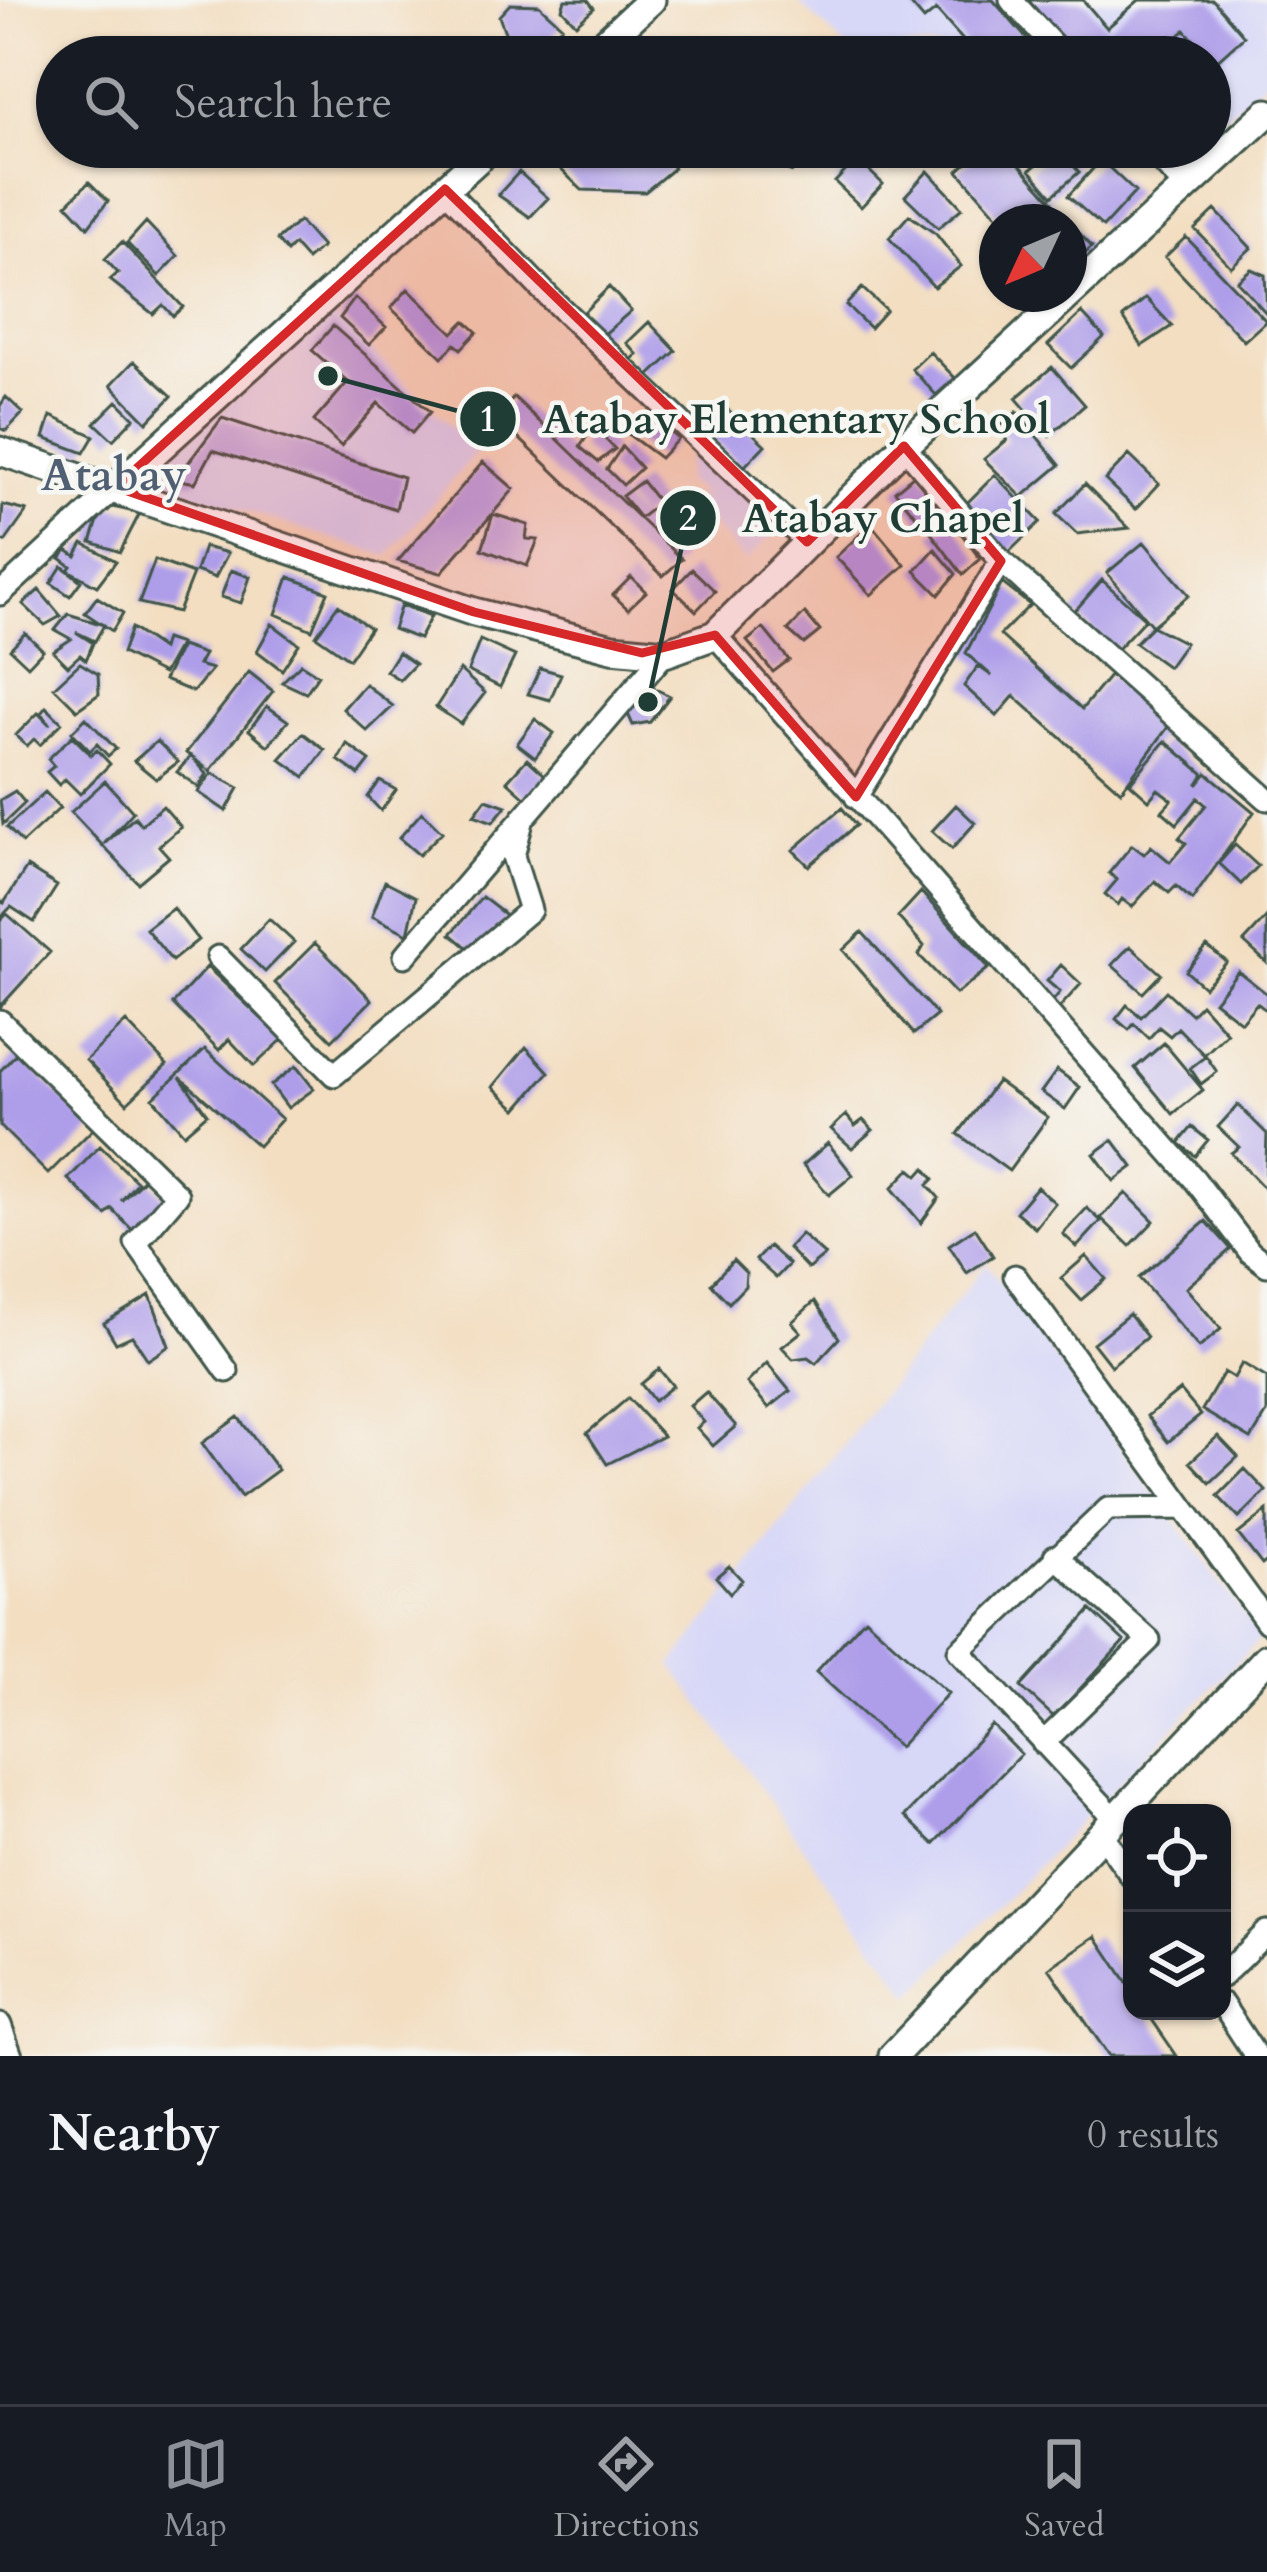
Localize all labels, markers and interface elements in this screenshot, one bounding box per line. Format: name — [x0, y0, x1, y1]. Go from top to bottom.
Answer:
search box — [36, 36, 1231, 168]
icon: search — [78, 69, 144, 135]
text: Search here — [174, 72, 392, 133]
north arrow — [979, 204, 1087, 312]
callout: Atabay Elementary School — [458, 380, 1074, 458]
text: Atabay Elementary School — [542, 391, 1050, 448]
text: 1 — [479, 395, 497, 444]
district label: Atabay — [41, 445, 187, 506]
callout: Atabay Chapel — [658, 479, 1049, 557]
text: Atabay Chapel — [742, 490, 1024, 547]
text: 2 — [679, 494, 697, 543]
map controls — [1123, 1804, 1231, 2020]
button: locate — [1123, 1804, 1231, 1912]
button: layers — [1123, 1912, 1231, 2020]
text: Nearby — [48, 2099, 220, 2169]
text: 0 results — [1087, 2108, 1219, 2161]
tab: Map — [163, 2431, 229, 2548]
tab: Directions — [554, 2431, 699, 2548]
tab: Saved — [1024, 2431, 1104, 2548]

